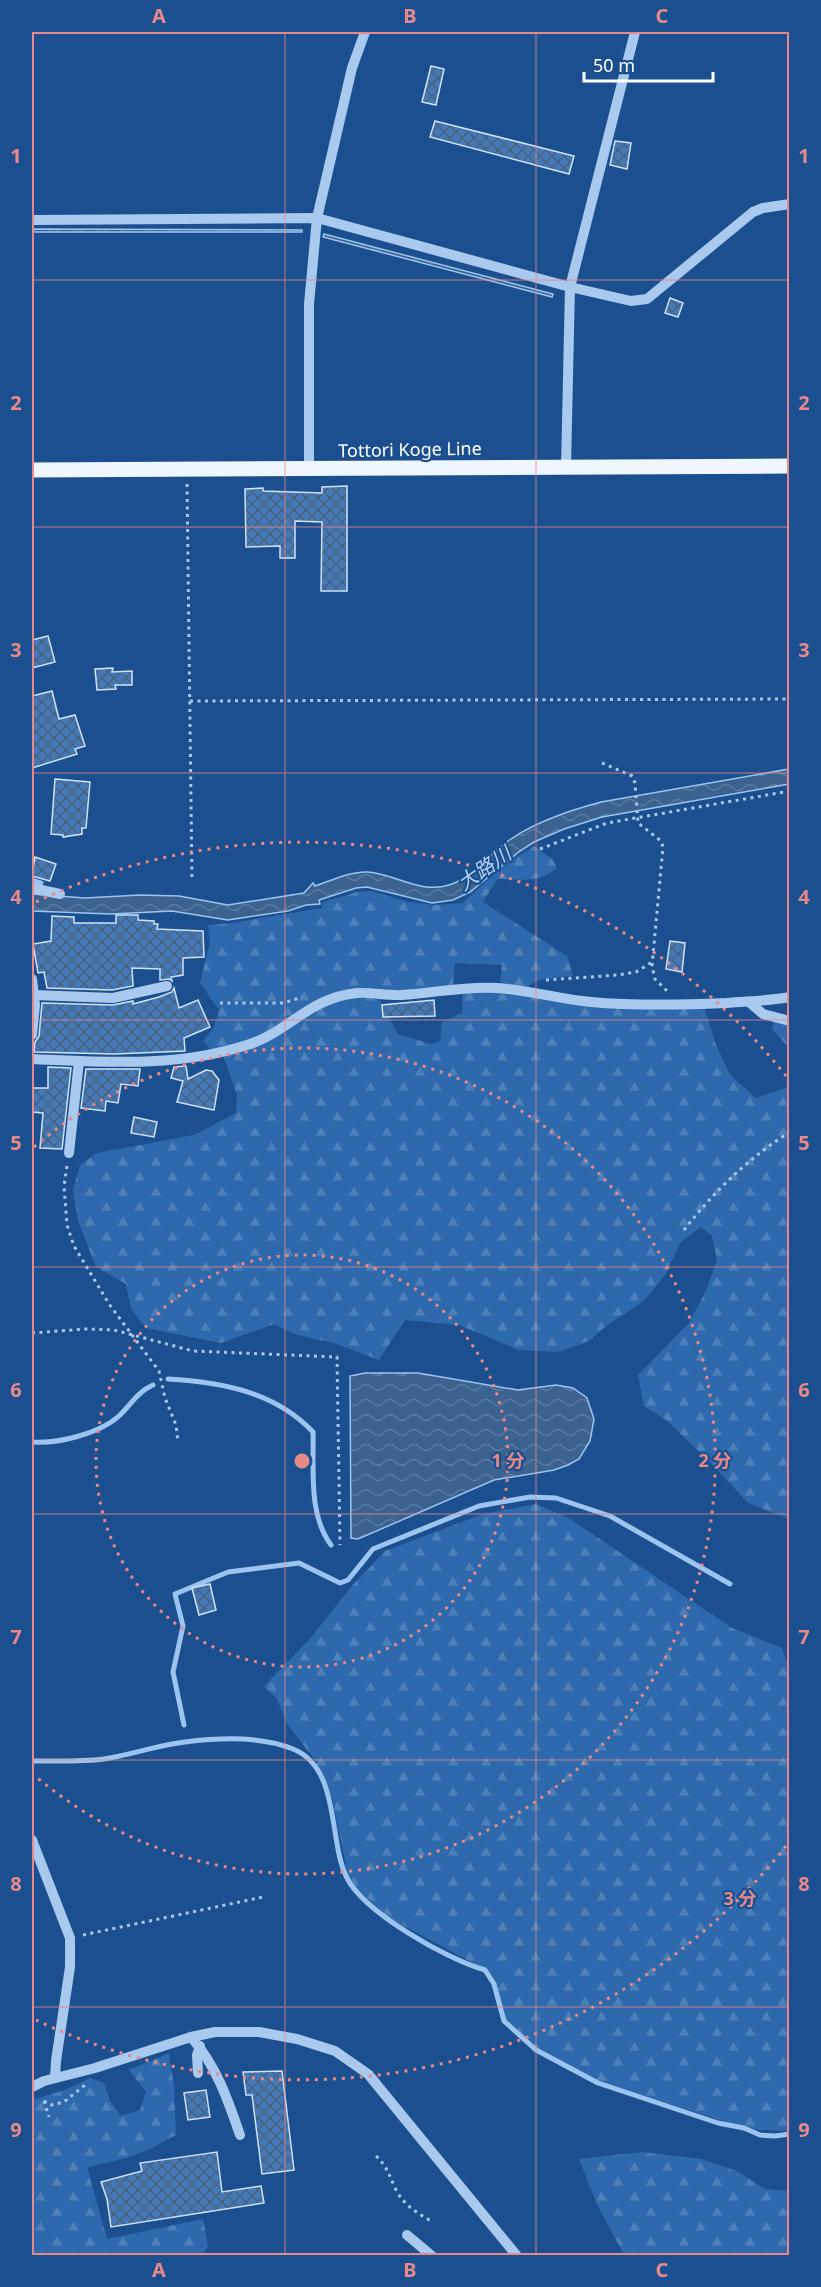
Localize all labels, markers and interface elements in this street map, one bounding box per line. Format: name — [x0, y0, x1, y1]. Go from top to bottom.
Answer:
text: A — [152, 2, 166, 29]
text: B — [403, 2, 417, 29]
text: C — [656, 2, 669, 29]
scale bar — [584, 45, 713, 83]
text: 50 m — [593, 53, 635, 77]
text: 1 — [10, 142, 22, 169]
text: 1 — [798, 142, 810, 169]
text: 2 — [10, 389, 22, 416]
text: 2 — [798, 389, 810, 416]
street label: Tottori Koge Line — [338, 436, 482, 462]
text: 3 — [10, 636, 22, 663]
text: 3 — [798, 636, 810, 663]
water label: 大路川 — [452, 839, 518, 896]
text: 4 — [10, 883, 22, 910]
text: 4 — [798, 883, 810, 910]
text: 5 — [10, 1129, 22, 1156]
text: 5 — [798, 1129, 810, 1156]
text: 6 — [10, 1376, 22, 1403]
text: 6 — [798, 1376, 810, 1403]
text: 1 分 — [492, 1448, 524, 1472]
text: 2 分 — [699, 1448, 731, 1472]
centre of rings — [292, 1451, 312, 1471]
text: 7 — [10, 1623, 22, 1650]
text: 7 — [798, 1623, 810, 1650]
text: 8 — [10, 1870, 22, 1897]
text: 8 — [798, 1870, 810, 1897]
text: 3 分 — [724, 1886, 756, 1910]
text: 9 — [10, 2116, 22, 2143]
text: 9 — [798, 2116, 810, 2143]
text: A — [152, 2256, 166, 2283]
text: B — [403, 2256, 417, 2283]
text: C — [656, 2256, 669, 2283]

